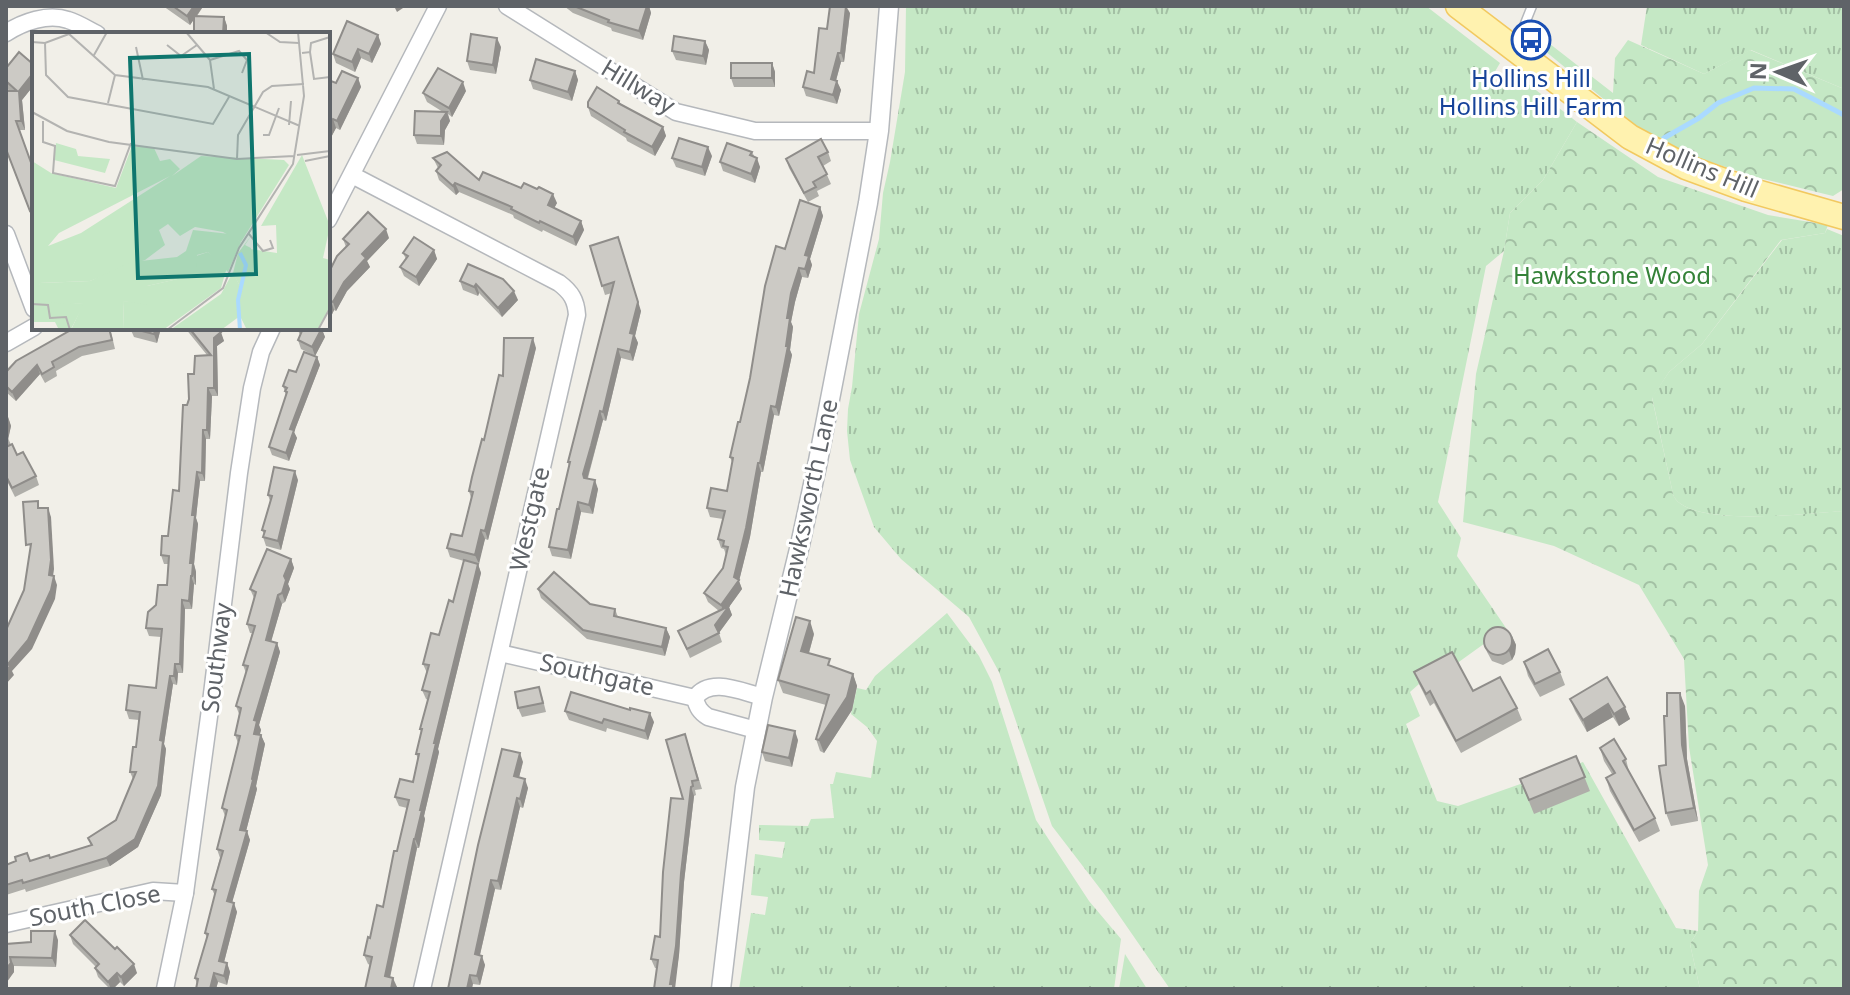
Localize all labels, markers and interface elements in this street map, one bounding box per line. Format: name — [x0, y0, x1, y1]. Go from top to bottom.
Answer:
bus stop icon: Hollins Hill Hollins Hill Farm — [1510, 19, 1552, 61]
inset map — [32, 32, 330, 330]
north arrow — [1738, 32, 1818, 112]
street label: Hillway — [596, 51, 683, 121]
place label: Hollins Hill Hollins Hill Farm — [1439, 61, 1623, 122]
text: N — [1742, 62, 1772, 81]
street label: Hollins Hill — [1641, 128, 1764, 205]
park label: Hawkstone Wood — [1513, 258, 1711, 291]
street label: Hawksworth Lane — [770, 396, 845, 600]
street label: Westgate — [501, 463, 557, 574]
street label: Southway — [192, 600, 239, 715]
street label: Southgate — [537, 644, 658, 703]
street label: South Close — [26, 876, 163, 933]

